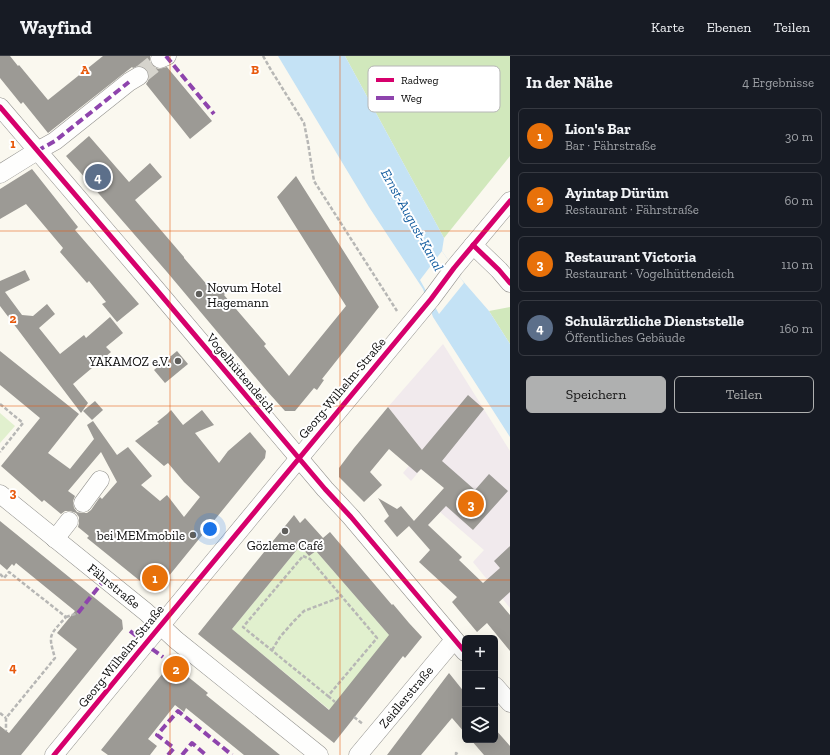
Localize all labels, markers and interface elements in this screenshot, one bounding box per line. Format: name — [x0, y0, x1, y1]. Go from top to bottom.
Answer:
text: Wayfind — [20, 16, 92, 39]
text: Karte — [651, 19, 684, 36]
text: Ebenen — [706, 19, 751, 36]
text: Teilen — [773, 19, 810, 36]
text: A — [81, 62, 90, 77]
text: B — [251, 62, 259, 77]
legend — [368, 66, 500, 112]
text: In der Nähe — [526, 72, 613, 92]
text: Radweg — [401, 74, 439, 87]
text: 4 Ergebnisse — [742, 75, 814, 90]
text: Weg — [401, 92, 422, 105]
text: Lion's Bar — [565, 120, 631, 138]
text: 1 — [537, 129, 543, 144]
text: 30 m — [785, 129, 813, 144]
text: 1 — [10, 136, 16, 151]
text: Bar · Fährstraße — [565, 138, 656, 153]
pin: 4 — [85, 162, 111, 192]
water label: Ernst-August-Kanal — [377, 166, 447, 274]
text: Ayintap Dürüm — [565, 184, 669, 202]
text: 2 — [537, 193, 543, 208]
text: 60 m — [784, 193, 813, 208]
text: Restaurant · Fährstraße — [565, 202, 699, 217]
text: Restaurant Victoria — [565, 248, 696, 266]
text: 3 — [537, 257, 543, 272]
text: 110 m — [781, 257, 813, 272]
text: Restaurant · Vogelhüttendeich — [565, 266, 734, 281]
place label: Novum Hotel Hagemann — [207, 280, 282, 310]
marker: Novum Hotel Hagemann — [194, 289, 204, 299]
text: 2 — [10, 311, 17, 326]
text: Schulärztliche Dienststelle — [565, 312, 744, 330]
text: 4 — [536, 321, 544, 336]
text: 160 m — [779, 321, 813, 336]
street label: Vogelhüttendeich — [203, 330, 279, 416]
text: Öffentliches Gebäude — [565, 330, 685, 345]
street label: Georg-Wilhelm-Straße — [295, 334, 389, 442]
place label: YAKAMOZ e.V. — [88, 354, 170, 369]
marker: YAKAMOZ e.V. — [173, 356, 183, 366]
button: Speichern — [526, 376, 666, 413]
button: Teilen — [674, 376, 814, 413]
text: 3 — [10, 485, 17, 500]
pin: 3 — [458, 489, 484, 519]
your location — [200, 519, 220, 539]
marker: Gözleme Café — [280, 526, 290, 536]
place label: bei MEMmobile — [96, 528, 185, 543]
marker: bei MEMmobile — [188, 530, 198, 540]
place label: Gözleme Café — [247, 538, 323, 553]
street label: Fährstraße — [85, 560, 143, 612]
pin: 1 — [142, 563, 168, 593]
street label: Georg-Wilhelm-Straße — [75, 602, 167, 710]
map controls — [462, 635, 498, 743]
button: + — [462, 635, 498, 671]
pin: 2 — [163, 654, 189, 684]
text: 4 — [9, 660, 17, 675]
street label: Zeidlerstraße — [376, 663, 436, 731]
button: − — [462, 671, 498, 707]
button: layers — [462, 707, 498, 743]

